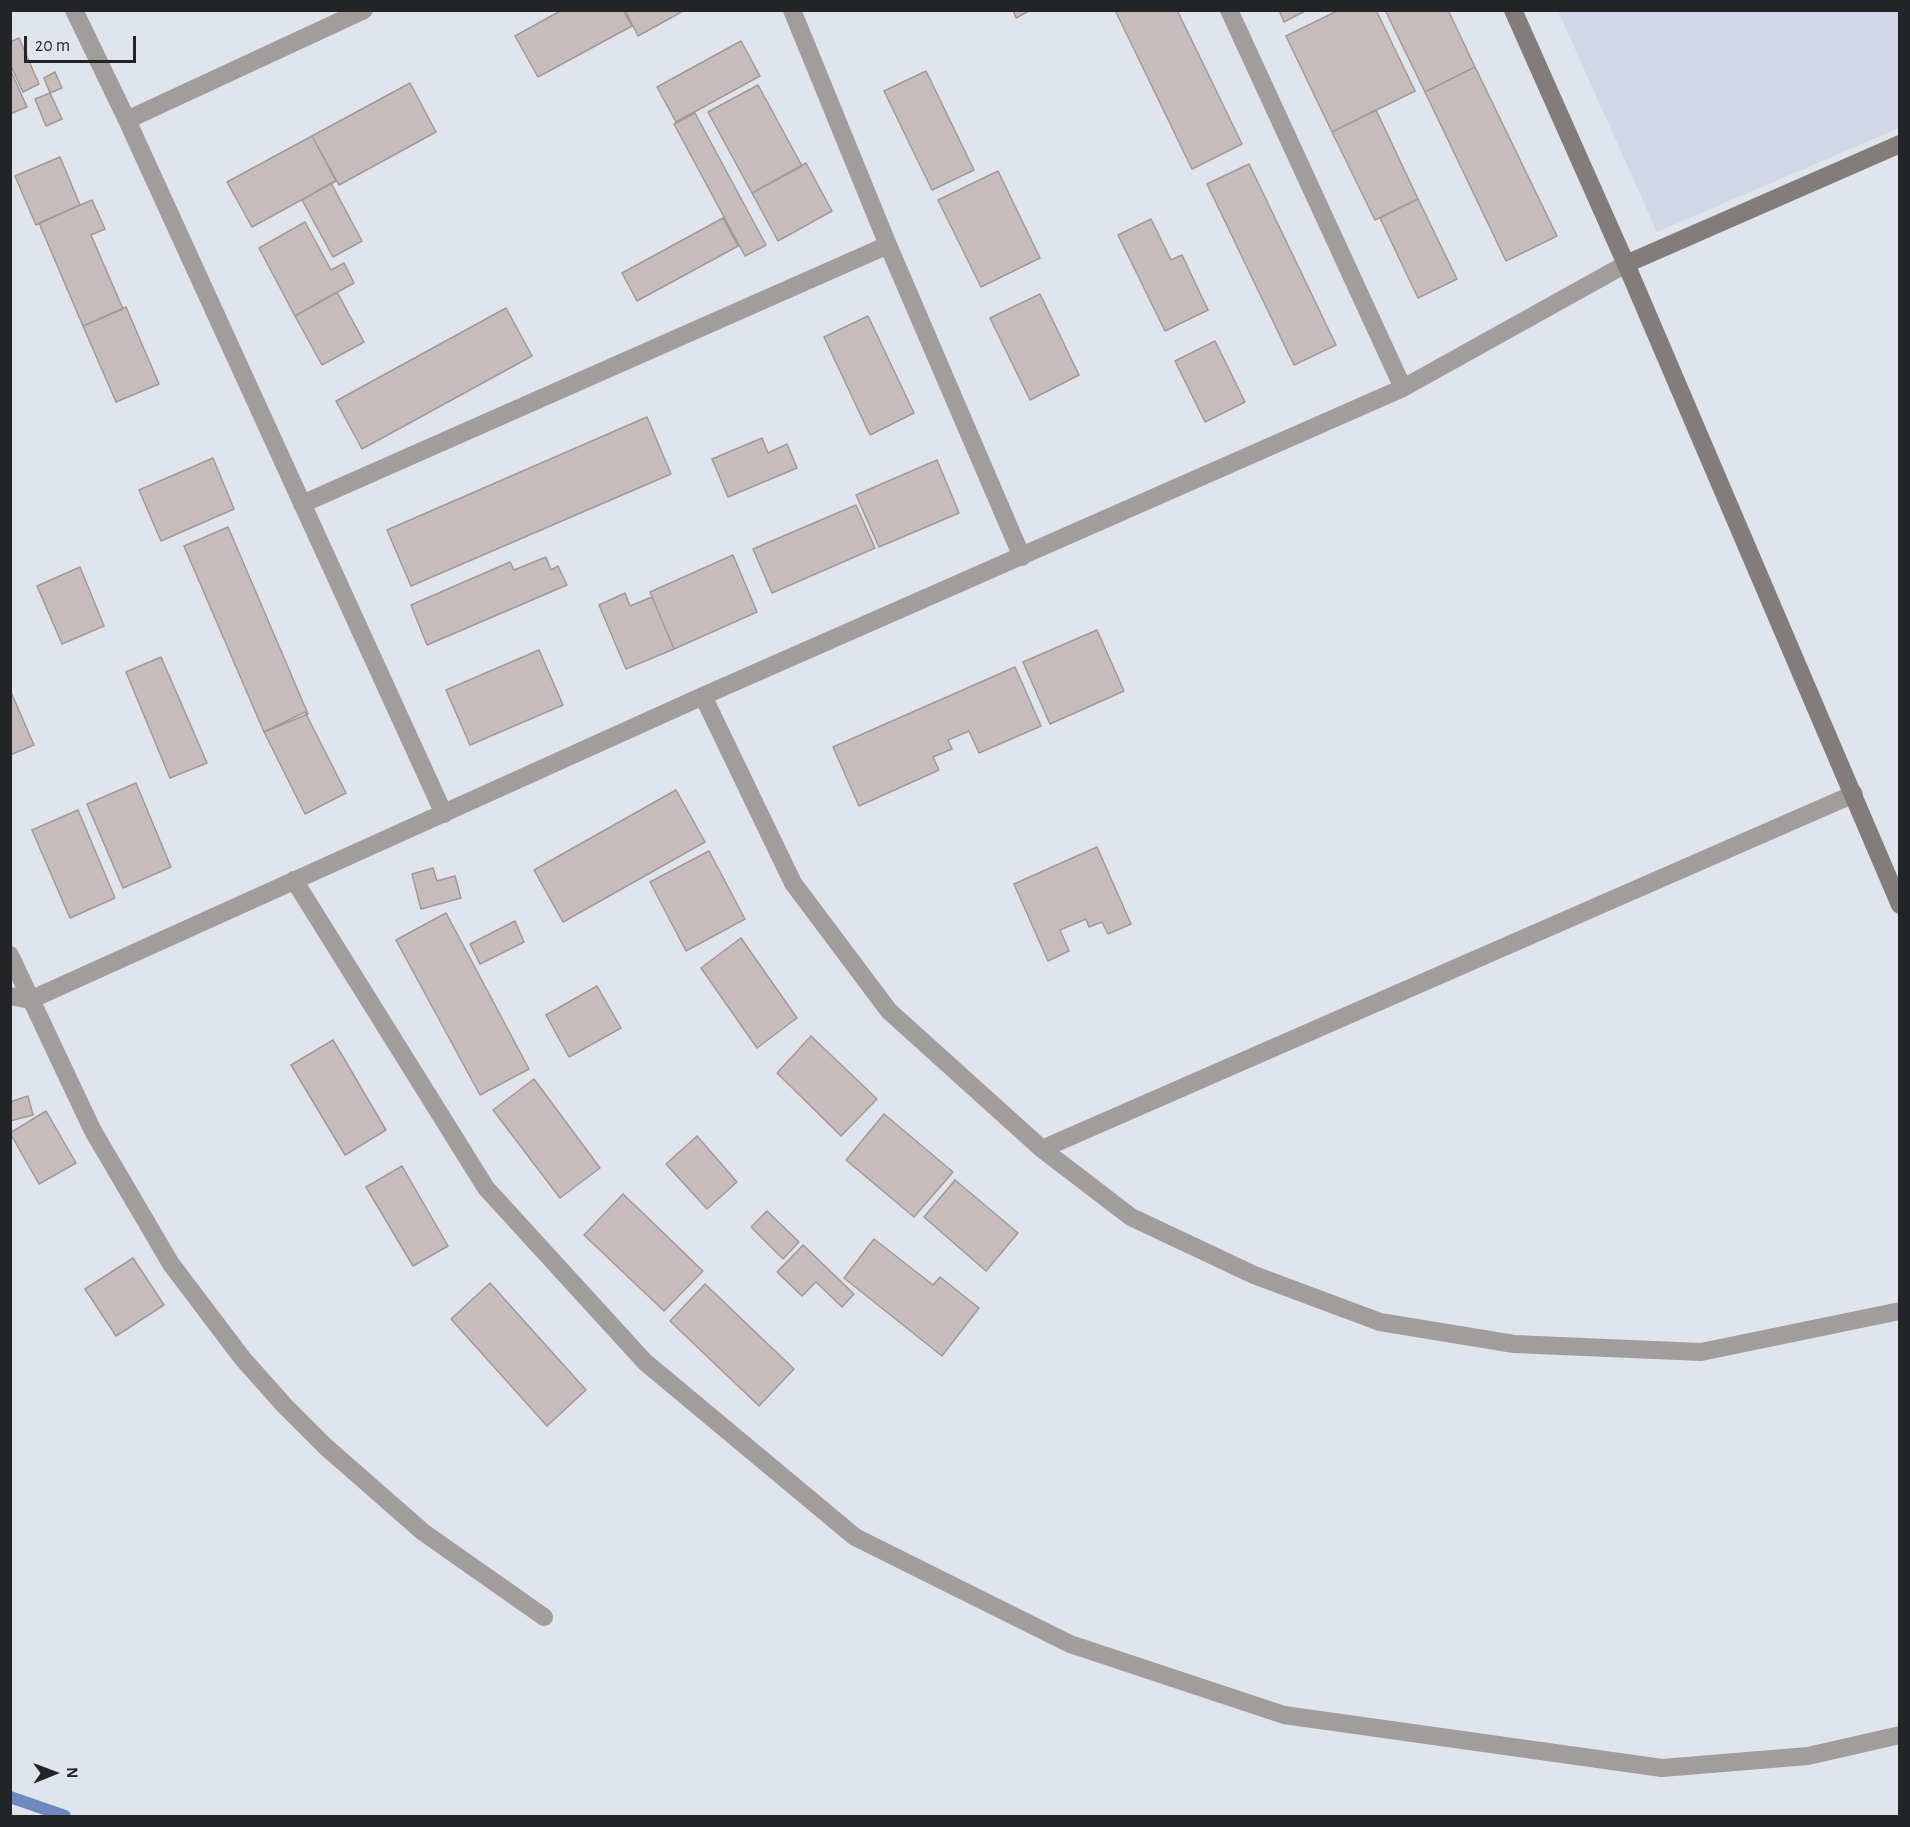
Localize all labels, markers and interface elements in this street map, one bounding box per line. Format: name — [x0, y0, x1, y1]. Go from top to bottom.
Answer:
scale bar — [27, 24, 140, 62]
text: 20 m — [35, 37, 70, 55]
north arrow — [24, 1743, 84, 1803]
text: N — [64, 1767, 80, 1778]

